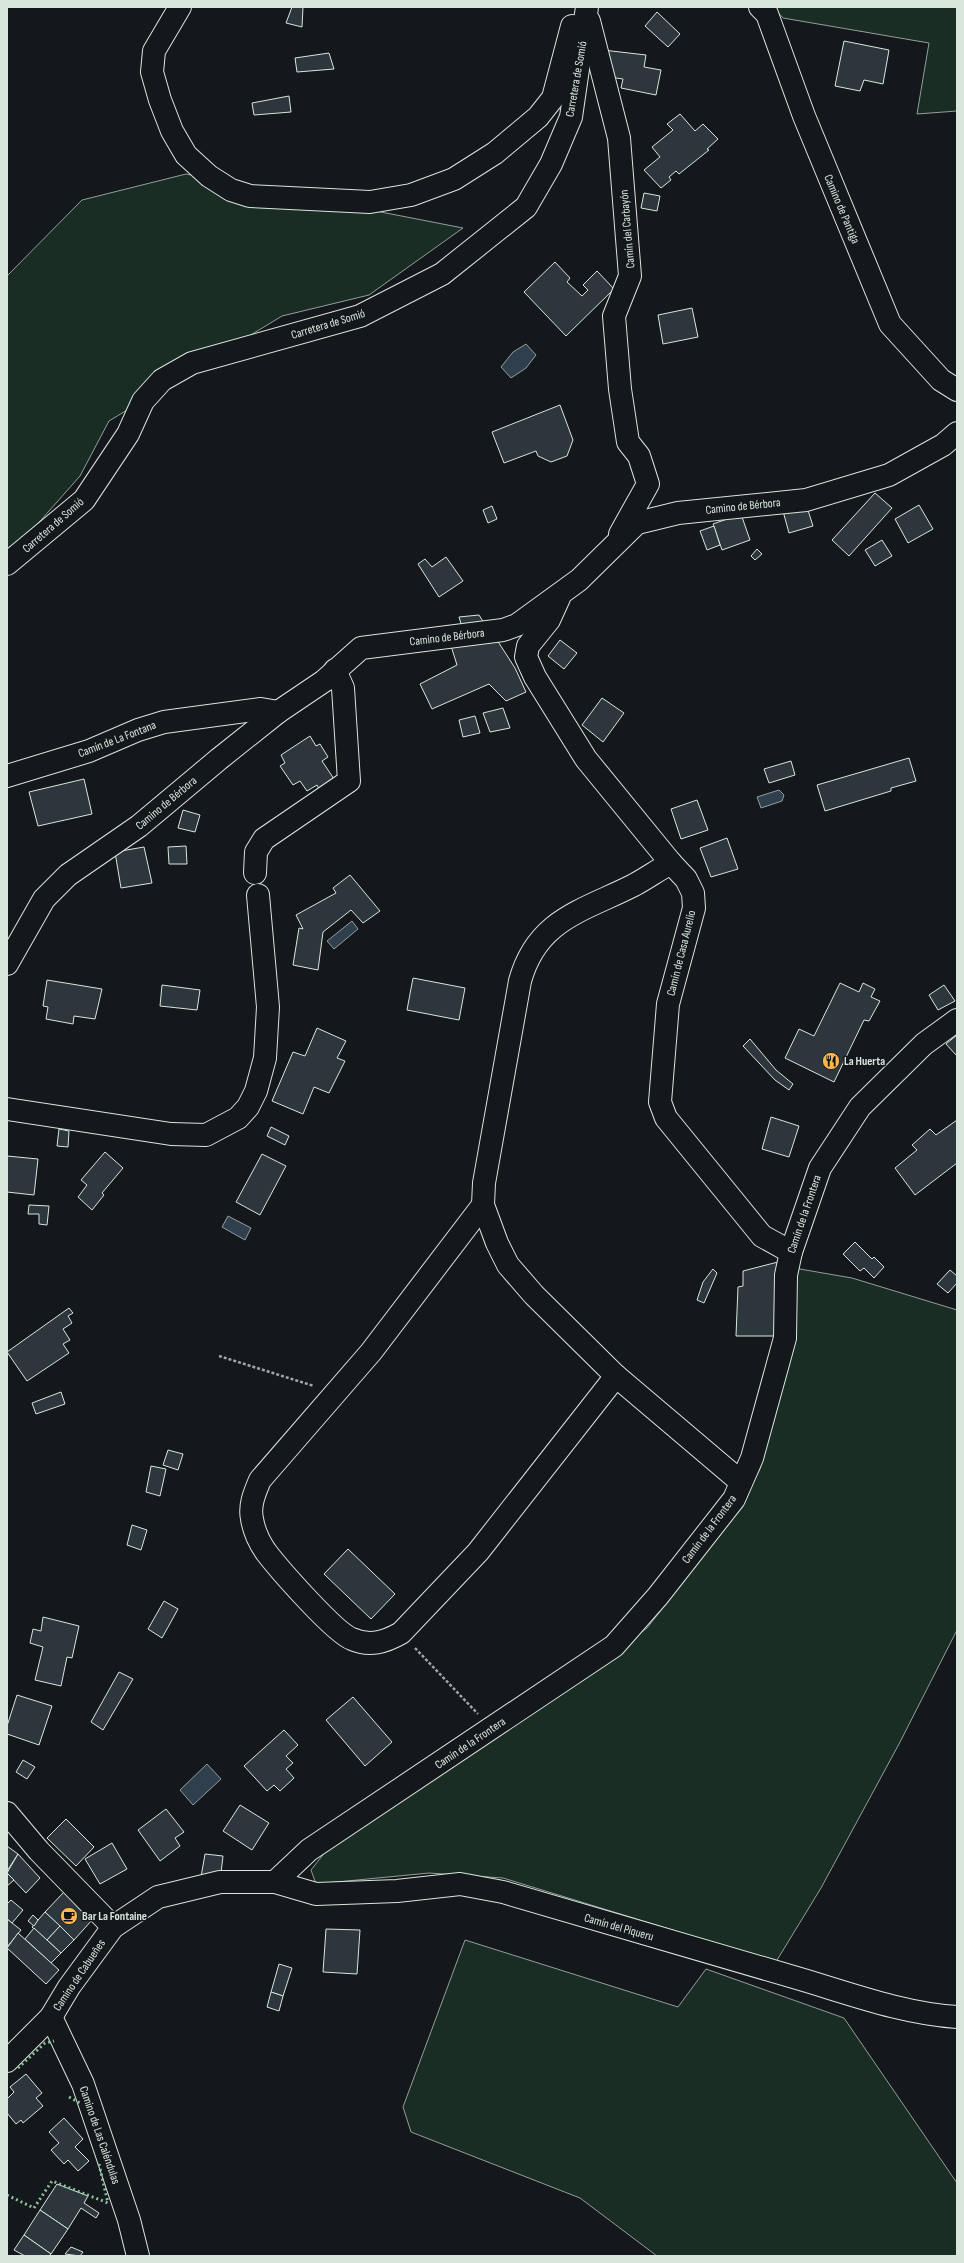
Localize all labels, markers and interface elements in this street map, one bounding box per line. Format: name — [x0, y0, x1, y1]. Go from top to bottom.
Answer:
street label: Carretera de Somió — [562, 40, 591, 118]
street label: Camino de Pantiga — [820, 172, 863, 246]
street label: Camín del Carbayón — [617, 189, 638, 269]
street label: Carretera de Somió — [289, 306, 367, 343]
street label: Carretera de Somió — [19, 495, 87, 556]
street label: Camino de Bérbora — [705, 495, 782, 518]
street label: Camino de Bérbora — [409, 625, 486, 650]
street label: Camín de La Fontana — [76, 718, 159, 761]
street label: Camino de Bérbora — [133, 773, 200, 833]
street label: Camín de Casa Aurelio — [664, 909, 699, 998]
restaurant icon: La Huerta — [821, 1051, 841, 1071]
place label: La Huerta — [844, 1054, 885, 1069]
street label: Camín de la Frontera — [784, 1173, 825, 1255]
street label: Camín de la Frontera — [679, 1492, 740, 1567]
street label: Camín de la Frontera — [432, 1714, 509, 1773]
cafe icon: Bar La Fontaine — [59, 1906, 79, 1926]
place label: Bar La Fontaine — [82, 1909, 147, 1924]
street label: Camín del Piqueru — [582, 1910, 655, 1945]
street label: Camino de Cabueñes — [50, 1937, 109, 2014]
street label: Camino de Las Caléndulas — [76, 2084, 123, 2186]

